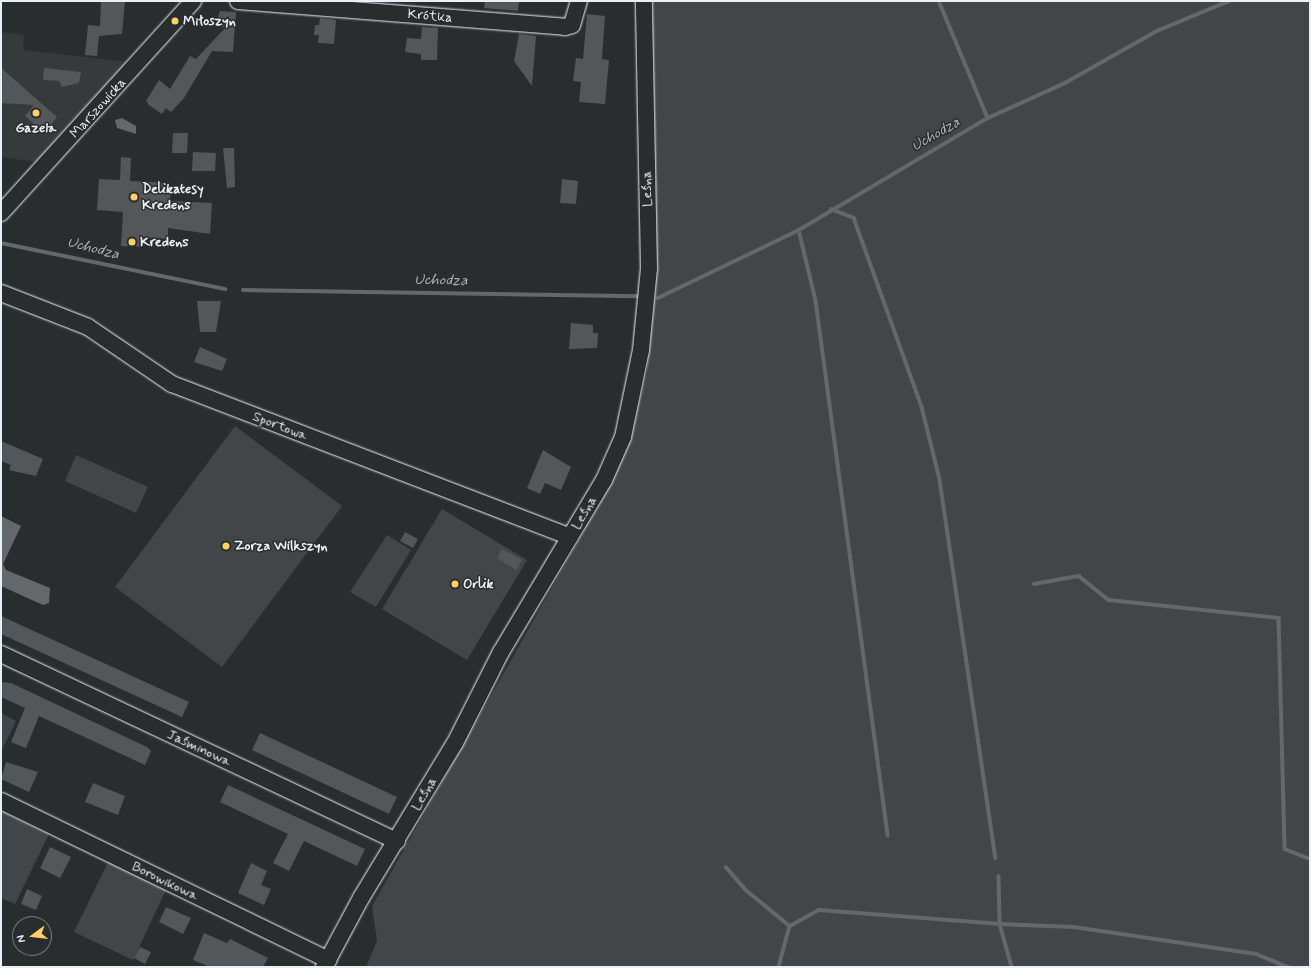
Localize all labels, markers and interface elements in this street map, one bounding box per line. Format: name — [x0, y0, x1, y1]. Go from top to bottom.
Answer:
street label: Krótka — [407, 6, 453, 26]
place label: Miłoszyn — [183, 13, 236, 29]
marker: Miłoszyn — [170, 16, 180, 26]
street label: Marszowicka — [66, 74, 130, 142]
marker: Gazela — [31, 108, 41, 118]
water label: Uchodza — [908, 114, 964, 156]
place label: Gazela — [16, 120, 56, 136]
street label: Leśna — [638, 171, 656, 207]
place label: Delikatesy Kredens — [142, 181, 204, 214]
marker: Delikatesy Kredens — [129, 192, 139, 202]
water label: Uchodza — [65, 234, 121, 264]
place label: Kredens — [140, 234, 189, 250]
marker: Kredens — [127, 237, 137, 247]
water label: Uchodza — [414, 272, 468, 290]
street label: Sportowa — [250, 408, 310, 444]
street label: Leśna — [568, 493, 600, 533]
place label: Zorza Wilkszyn — [234, 538, 328, 554]
marker: Zorza Wilkszyn — [221, 541, 231, 551]
place label: Orlik — [463, 576, 494, 592]
marker: Orlik — [450, 579, 460, 589]
street label: Jaśminowa — [164, 726, 234, 770]
street label: Leśna — [408, 774, 440, 814]
street label: Borowikowa — [129, 858, 201, 904]
north arrow — [12, 916, 52, 956]
text: N — [14, 934, 29, 944]

